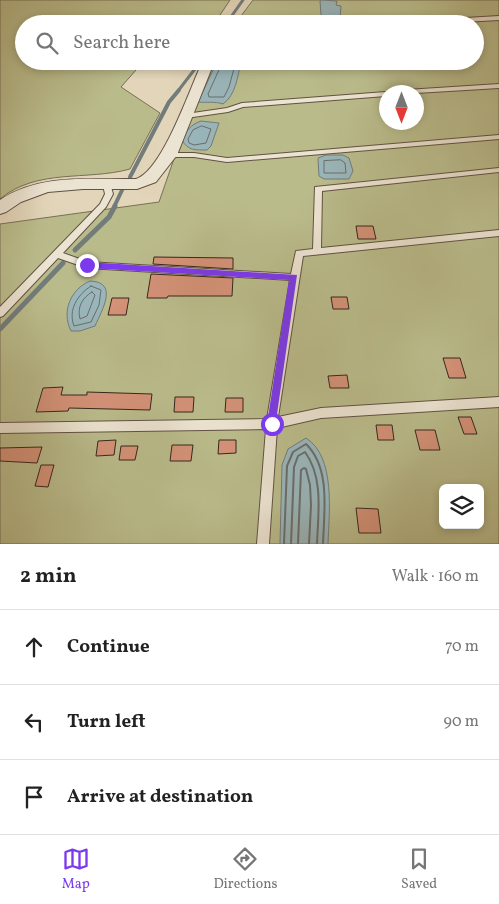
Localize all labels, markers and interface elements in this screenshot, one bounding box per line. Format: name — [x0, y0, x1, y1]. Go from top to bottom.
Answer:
search box — [15, 15, 484, 70]
icon: search — [33, 29, 61, 57]
text: Search here — [73, 30, 170, 56]
north arrow — [379, 85, 424, 130]
route end — [76, 254, 99, 277]
route start — [261, 413, 284, 436]
map controls — [439, 484, 484, 529]
button: layers — [439, 484, 484, 529]
text: 2 min — [20, 562, 77, 591]
text: Walk · 160 m — [392, 566, 479, 588]
icon: ahead — [20, 633, 48, 661]
text: Continue — [67, 634, 150, 660]
text: 70 m — [445, 636, 479, 658]
icon: left — [20, 708, 48, 736]
text: Turn left — [67, 709, 146, 735]
text: 90 m — [443, 711, 479, 733]
icon: arrive — [20, 783, 48, 811]
text: Arrive at destination — [67, 784, 253, 810]
tab: Map — [62, 845, 90, 894]
tab: Directions — [213, 845, 278, 894]
tab: Saved — [401, 845, 437, 894]

